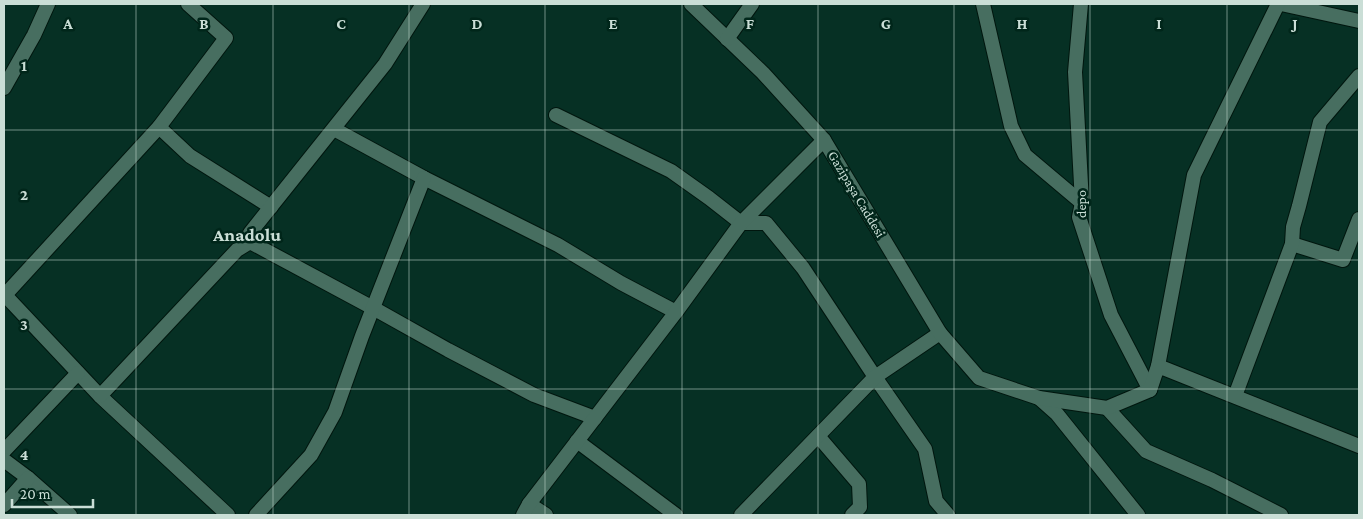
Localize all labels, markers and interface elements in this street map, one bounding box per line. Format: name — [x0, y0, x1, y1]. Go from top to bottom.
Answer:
text: A — [62, 15, 73, 32]
text: B — [199, 15, 209, 32]
text: C — [336, 15, 346, 32]
text: D — [471, 15, 483, 32]
text: E — [608, 15, 618, 32]
text: F — [746, 15, 755, 32]
text: G — [881, 15, 891, 32]
text: H — [1017, 15, 1028, 32]
text: I — [1156, 15, 1162, 32]
text: J — [1290, 15, 1298, 32]
text: 1 — [21, 57, 27, 74]
street label: Gazipaşa Caddesi — [825, 148, 889, 240]
text: 2 — [20, 186, 28, 203]
street label: depo — [1073, 190, 1089, 218]
district label: Anadolu — [212, 224, 281, 245]
text: 3 — [20, 316, 28, 333]
text: 4 — [20, 446, 29, 463]
scale bar — [12, 476, 94, 508]
text: 20 m — [20, 486, 51, 502]

